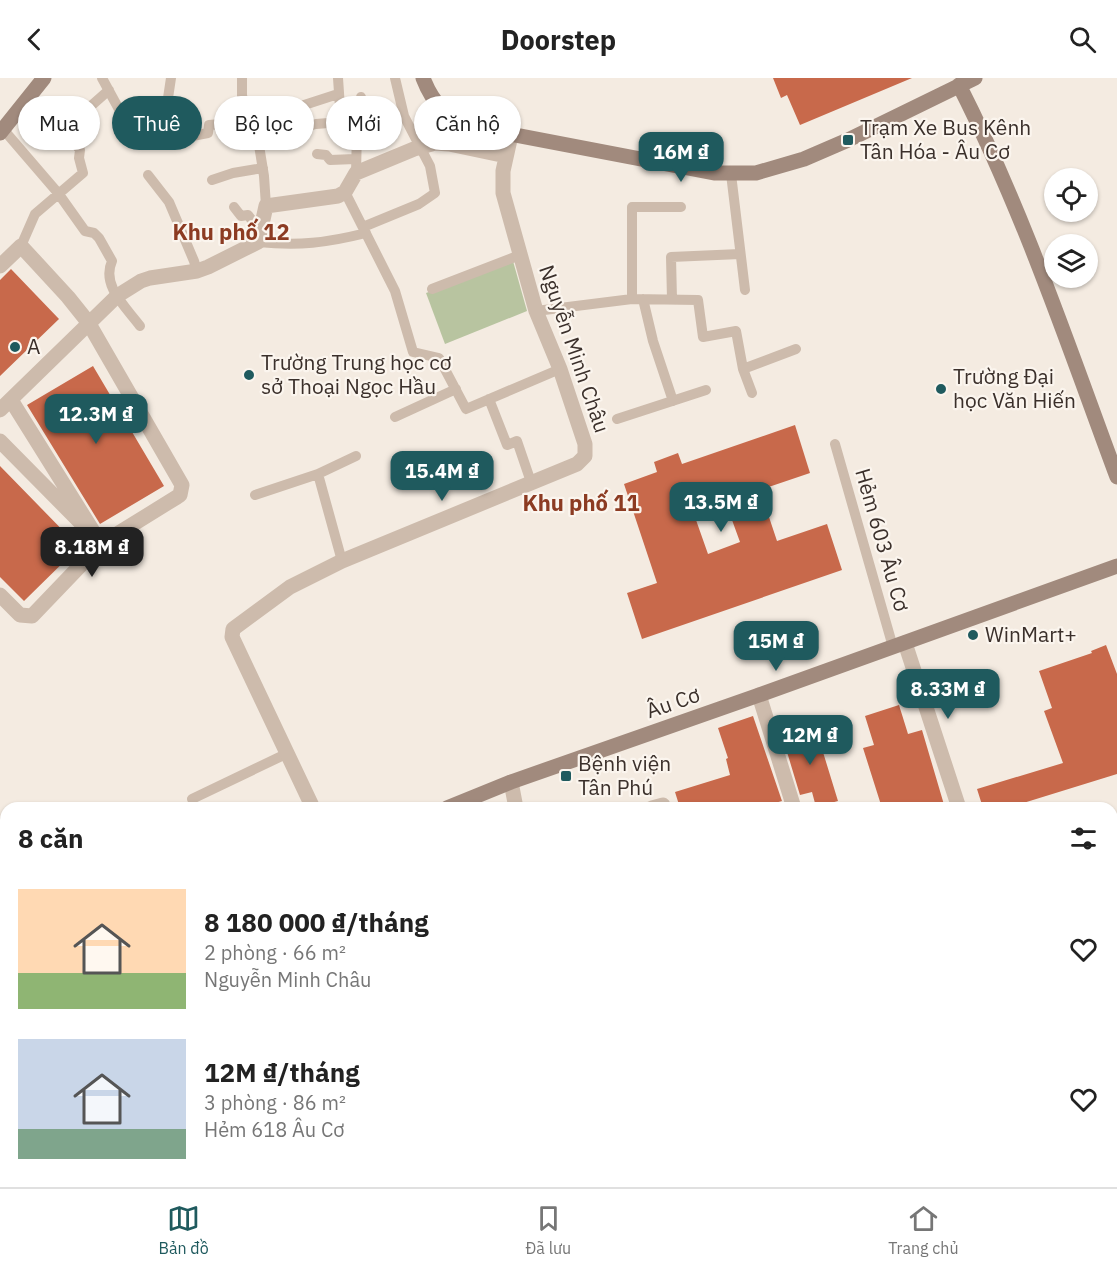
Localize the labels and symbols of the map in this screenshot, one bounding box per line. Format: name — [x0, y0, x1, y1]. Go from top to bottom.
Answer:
place label: Trạm Xe Bus Kênh Tân Hóa - Âu Cơ — [860, 113, 1031, 165]
pin: 16M ₫ — [639, 132, 723, 183]
marker: Trạm Xe Bus Kênh Tân Hóa - Âu Cơ — [841, 133, 855, 147]
district label: Khu phố 12 — [172, 217, 290, 246]
street label: Nguyễn Minh Châu — [533, 261, 617, 436]
place label: A — [27, 332, 40, 360]
marker: A — [8, 340, 22, 354]
place label: Trường Trung học cơ sở Thoại Ngọc Hầu — [261, 348, 452, 400]
place label: Trường Đại học Văn Hiến — [953, 362, 1076, 414]
marker: Trường Trung học cơ sở Thoại Ngọc Hầu — [242, 368, 256, 382]
marker: Trường Đại học Văn Hiến — [934, 382, 948, 396]
pin: 12.3M ₫ — [41, 394, 151, 445]
pin: 15.4M ₫ — [387, 451, 497, 502]
street label: Hẻm 603 Âu Cơ — [849, 465, 917, 615]
pin: 13.5M ₫ — [666, 482, 776, 533]
district label: Khu phố 11 — [522, 488, 640, 517]
pin: 8.18M ₫ — [37, 527, 147, 578]
place label: WinMart+ — [985, 620, 1077, 648]
pin: 15M ₫ — [734, 621, 818, 672]
marker: WinMart+ — [966, 628, 980, 642]
pin: 8.33M ₫ — [893, 669, 1003, 720]
street label: Âu Cơ — [642, 680, 703, 724]
pin: 12M ₫ — [768, 715, 852, 766]
place label: Bệnh viện Tân Phú — [578, 749, 671, 801]
marker: Bệnh viện Tân Phú — [559, 769, 573, 783]

